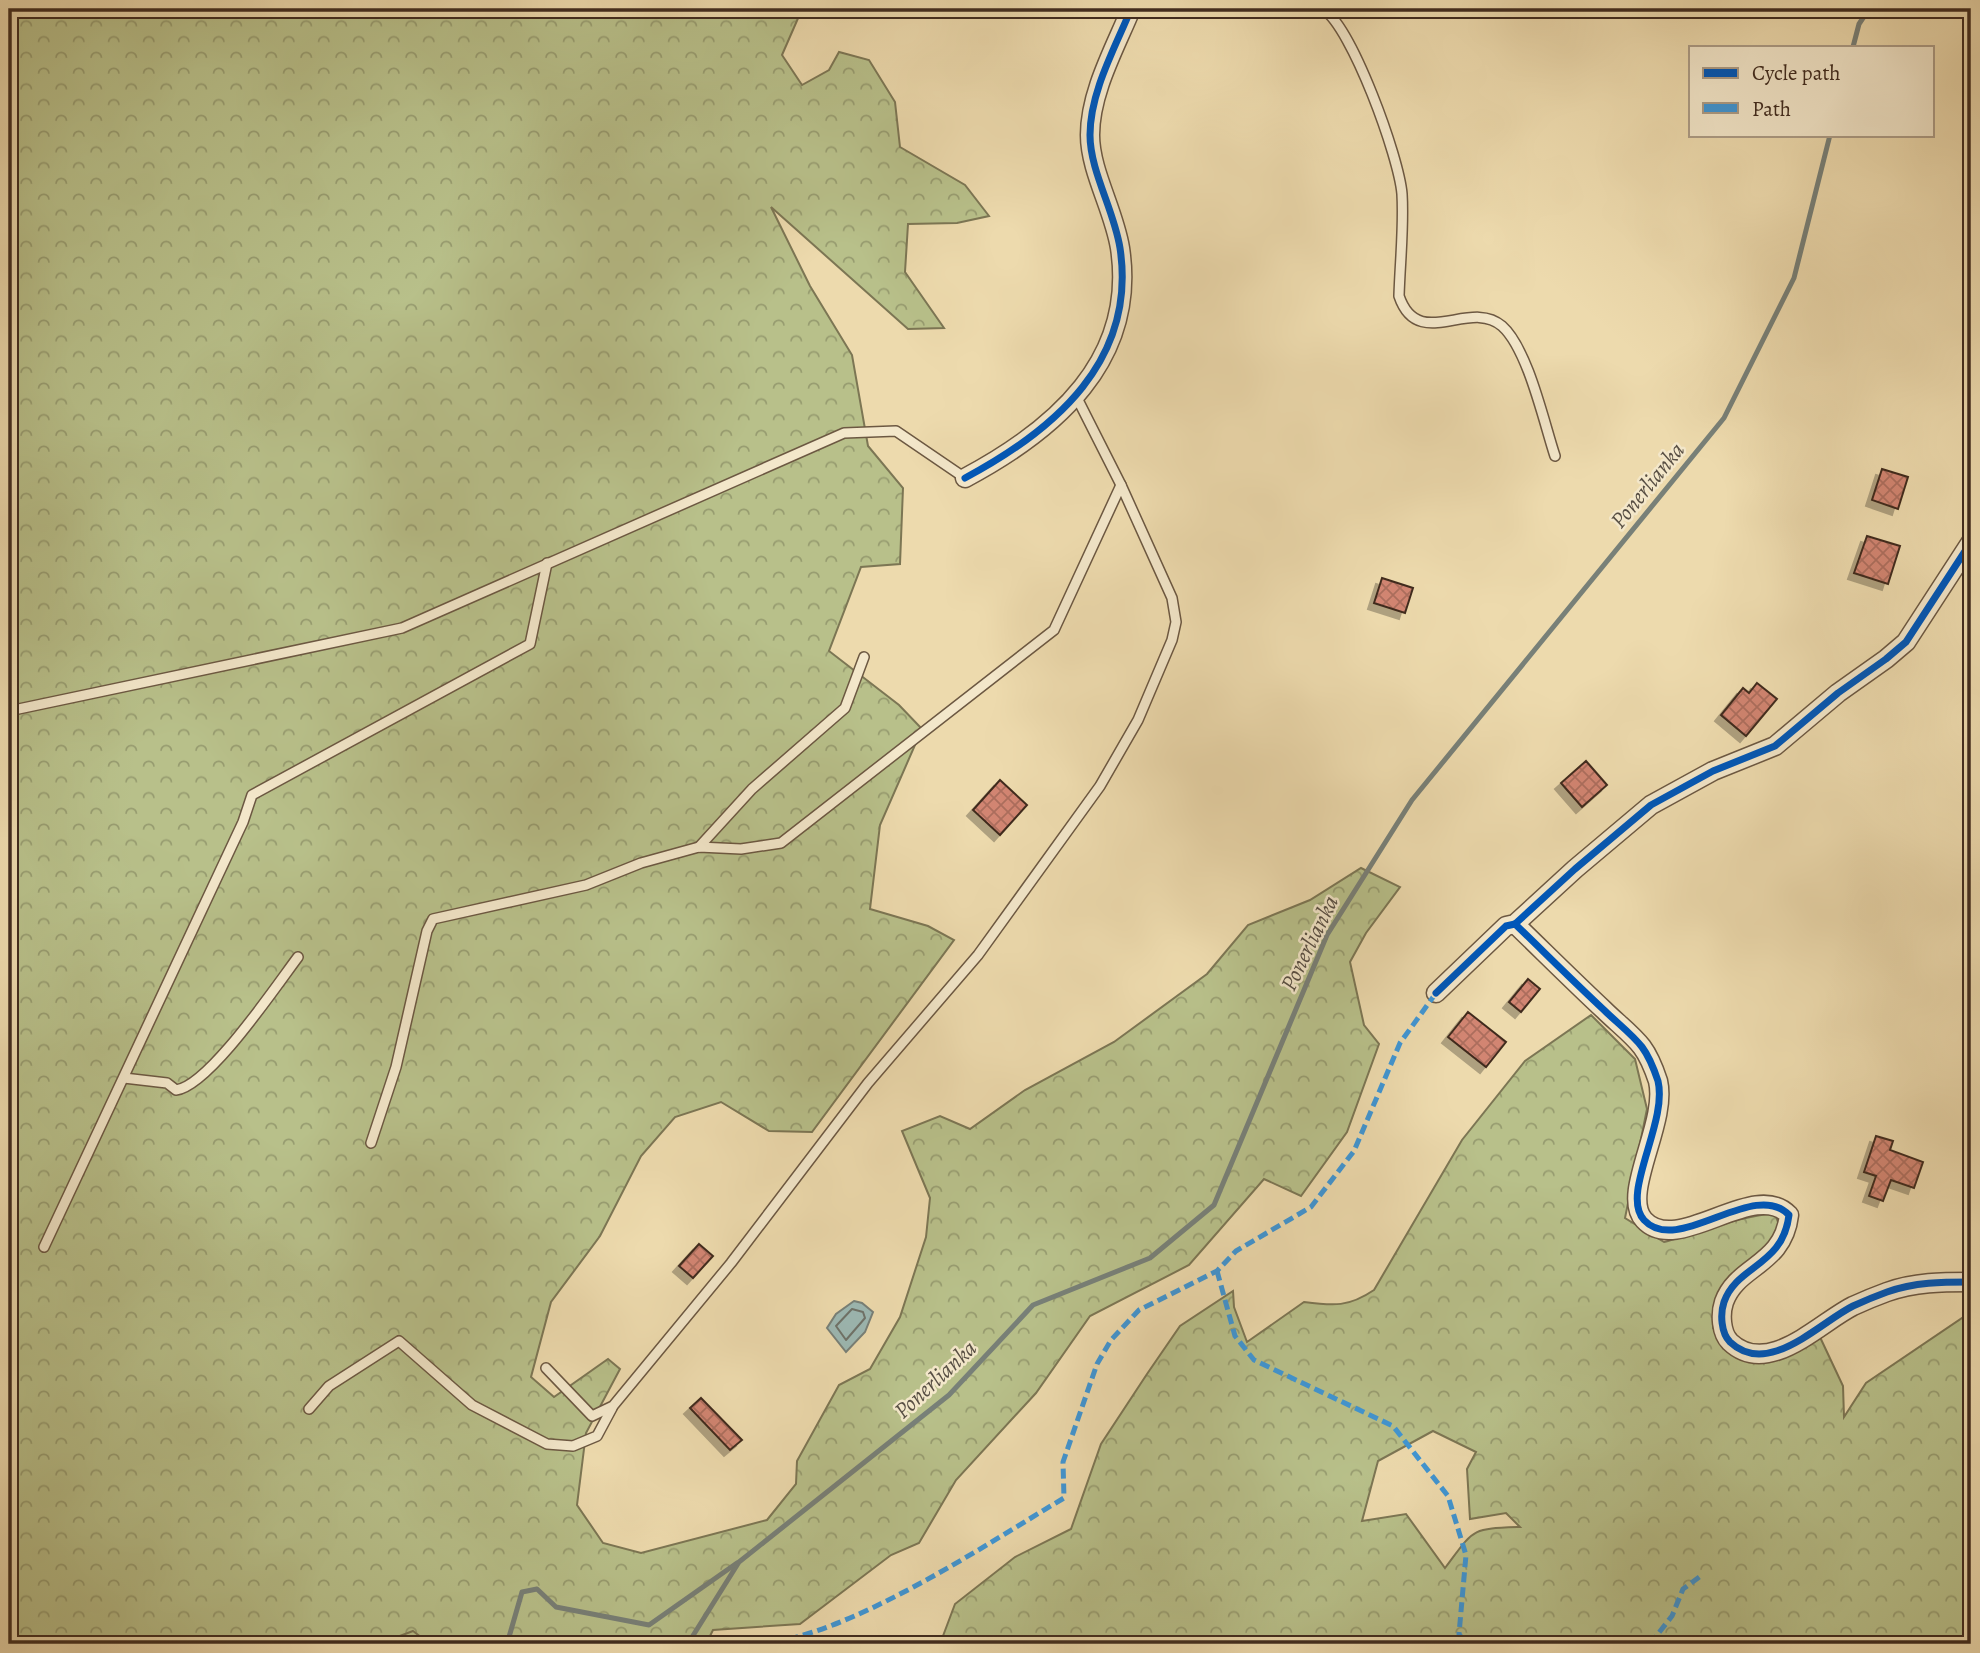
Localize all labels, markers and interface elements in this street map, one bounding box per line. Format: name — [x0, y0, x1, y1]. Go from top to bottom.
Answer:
legend — [1689, 46, 1934, 136]
text: Cycle path — [1752, 59, 1841, 87]
text: Path — [1752, 95, 1791, 123]
water label: Ponerlianka — [1603, 436, 1692, 535]
water label: Ponerlianka — [1273, 890, 1346, 996]
water label: Ponerlianka — [887, 1333, 984, 1426]

